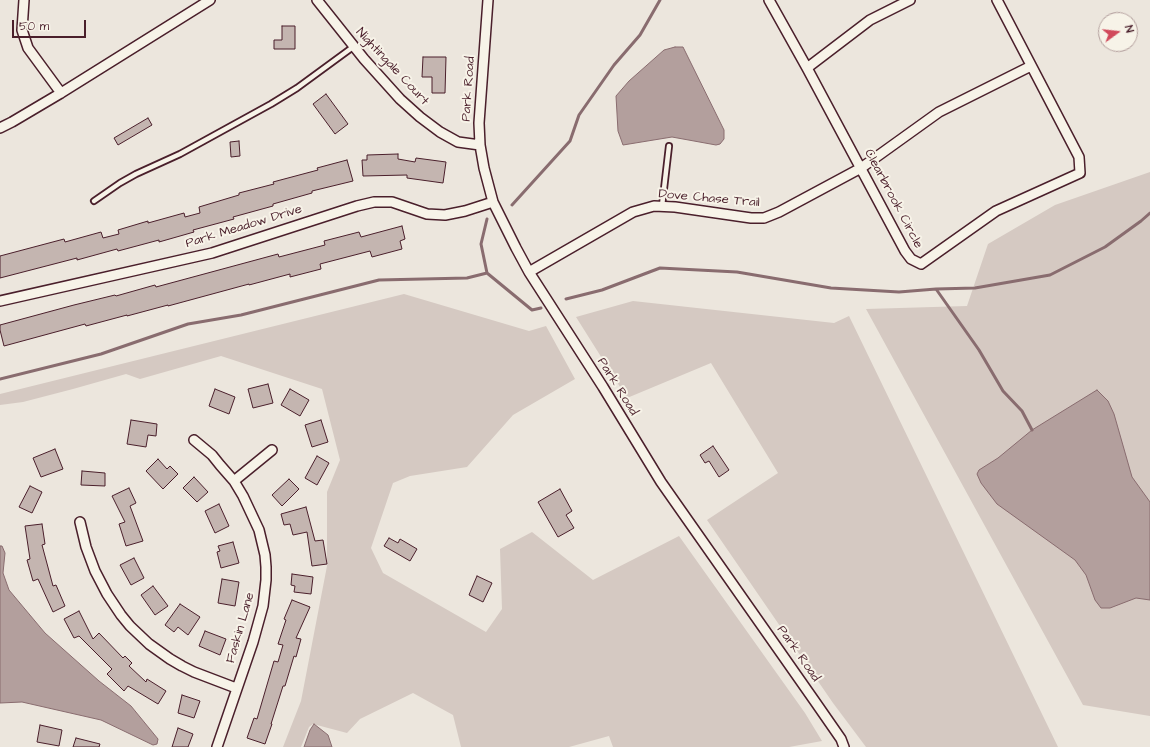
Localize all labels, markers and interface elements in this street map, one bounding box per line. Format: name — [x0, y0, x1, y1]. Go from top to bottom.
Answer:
scale bar — [14, 12, 88, 38]
north arrow — [1098, 12, 1138, 52]
text: 50 m — [19, 18, 49, 35]
text: N — [1121, 24, 1137, 34]
street label: Nightingale Court — [352, 25, 432, 109]
street label: Park Road — [459, 56, 479, 122]
street label: Clearbrook Circle — [860, 147, 926, 251]
street label: Dove Chase Trail — [658, 187, 760, 211]
street label: Park Meadow Drive — [184, 202, 304, 252]
street label: Park Road — [593, 355, 641, 419]
street label: Faskin Lane — [223, 591, 259, 665]
street label: Park Road — [773, 623, 823, 685]

